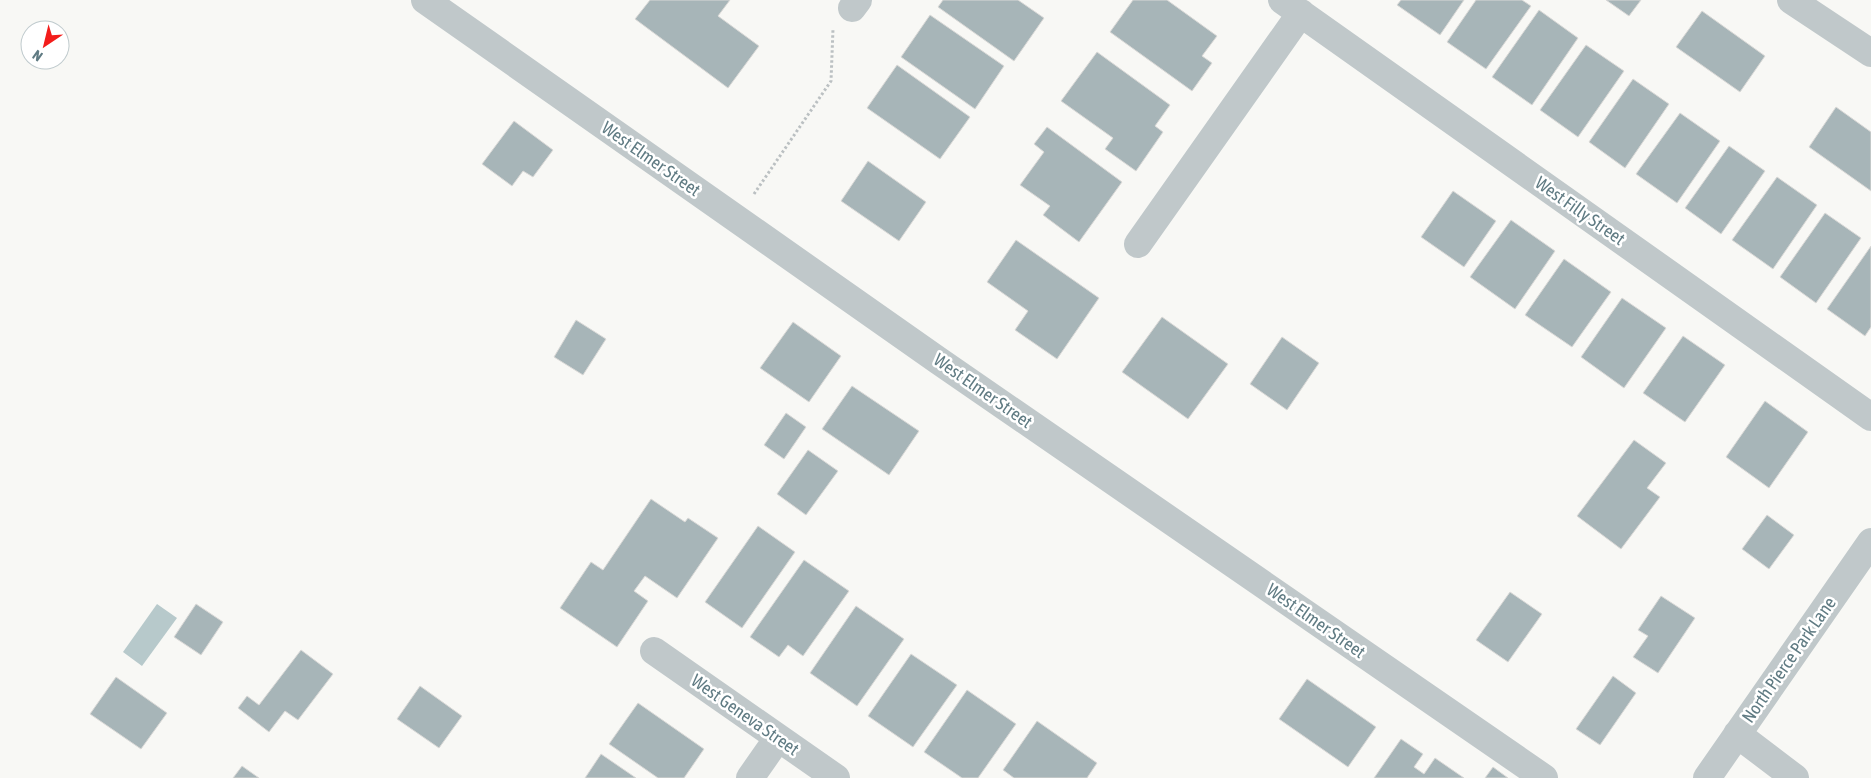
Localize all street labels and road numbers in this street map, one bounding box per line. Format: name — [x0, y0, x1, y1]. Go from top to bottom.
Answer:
street label: West Elmer Street — [598, 117, 705, 200]
street label: West Filly Street — [1531, 172, 1629, 249]
street label: West Elmer Street — [930, 349, 1037, 432]
street label: West Elmer Street — [1263, 579, 1370, 662]
street label: North Pierce Park Lane — [1737, 593, 1840, 727]
street label: West Geneva Street — [687, 670, 803, 760]

